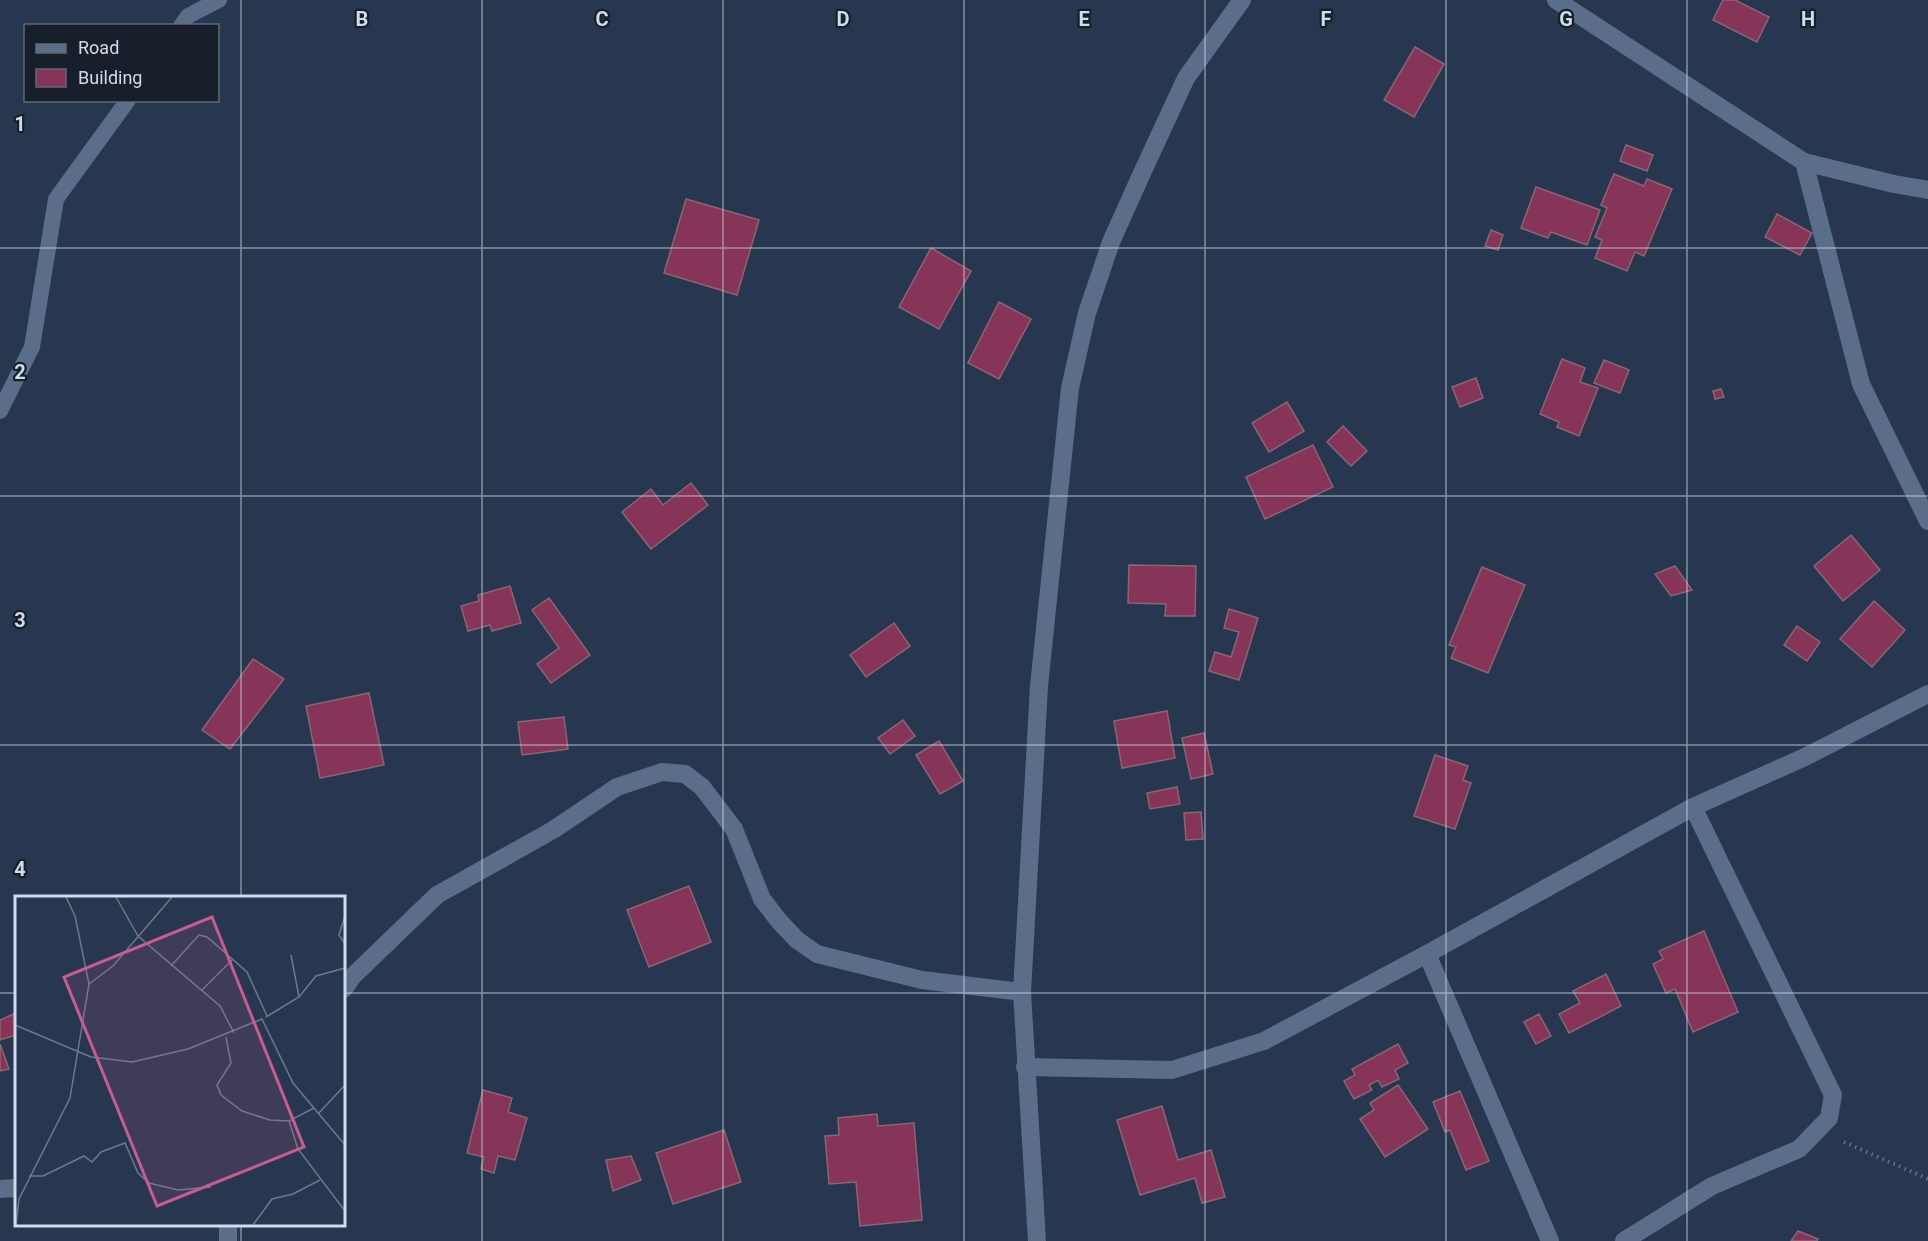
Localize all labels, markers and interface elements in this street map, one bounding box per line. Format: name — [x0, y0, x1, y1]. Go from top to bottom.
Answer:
text: B — [356, 7, 368, 31]
text: C — [595, 7, 609, 31]
text: D — [837, 7, 850, 31]
text: E — [1078, 7, 1090, 31]
text: F — [1321, 7, 1332, 31]
text: G — [1559, 7, 1573, 31]
text: H — [1801, 7, 1815, 31]
legend — [24, 24, 219, 102]
text: Road — [78, 37, 119, 58]
text: Building — [78, 67, 142, 88]
text: 1 — [14, 112, 26, 136]
text: 2 — [14, 360, 26, 384]
text: 3 — [14, 608, 26, 632]
text: 4 — [14, 857, 26, 881]
inset map — [15, 896, 345, 1226]

